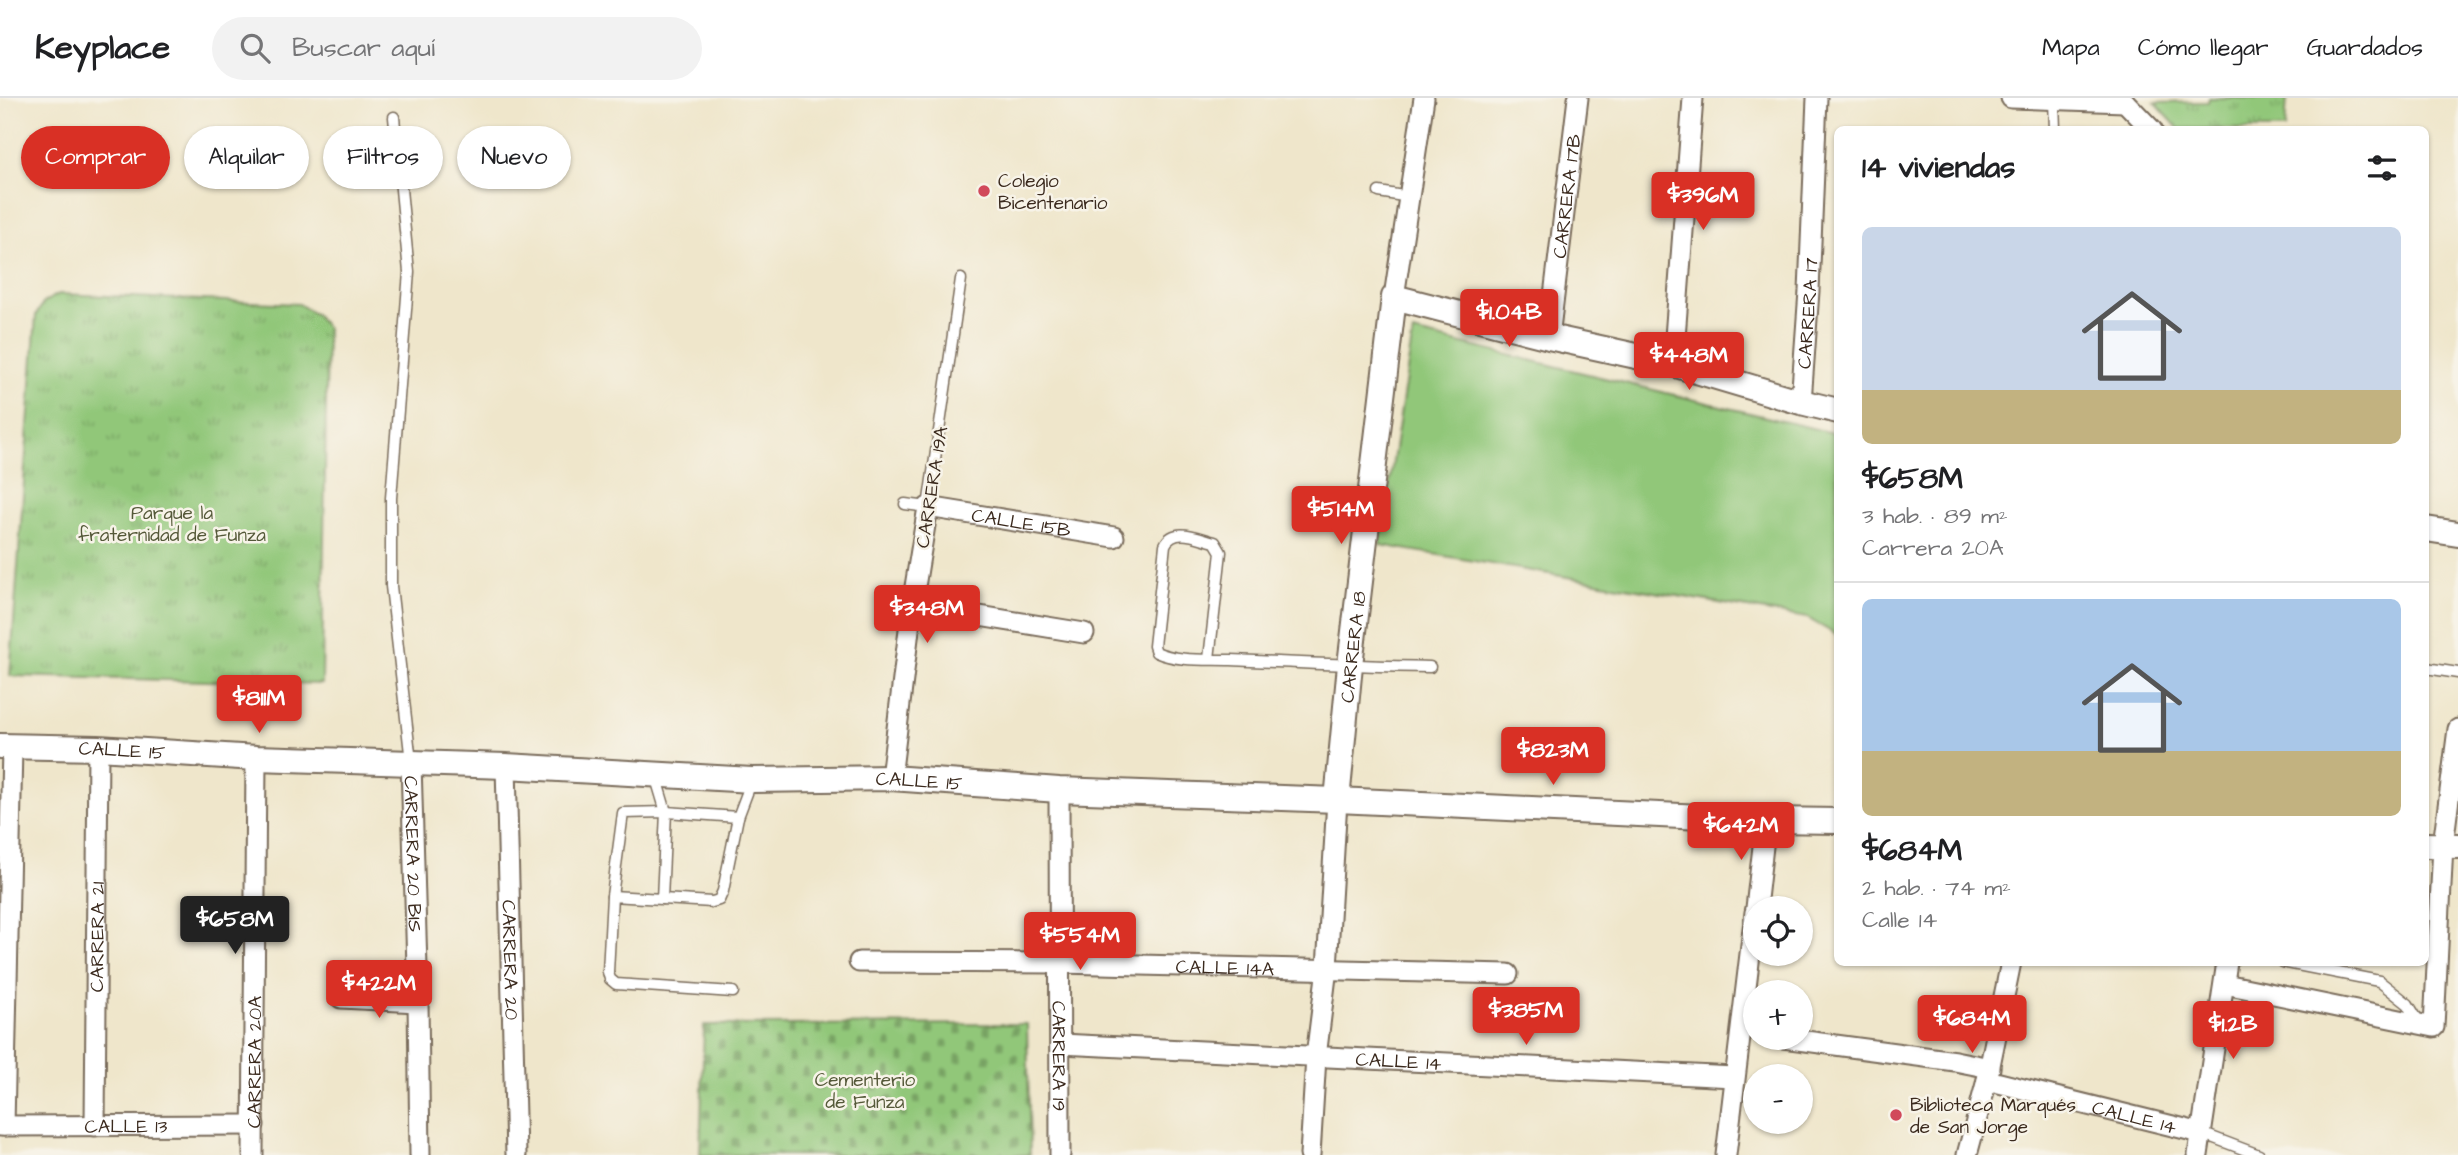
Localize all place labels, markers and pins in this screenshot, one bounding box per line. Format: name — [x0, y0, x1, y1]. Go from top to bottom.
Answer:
place label: Colegio Bicentenario — [998, 168, 1108, 217]
pin: $396M — [1654, 172, 1752, 232]
marker: Colegio Bicentenario — [976, 183, 992, 199]
pin: $1.04B — [1452, 289, 1566, 349]
pin: $448M — [1640, 332, 1738, 392]
pin: $514M — [1292, 486, 1390, 546]
pin: $348M — [878, 586, 976, 645]
pin: $811M — [210, 676, 308, 735]
pin: $823M — [1504, 728, 1602, 787]
pin: $642M — [1692, 802, 1790, 862]
pin: $658M — [186, 896, 284, 956]
pin: $554M — [1031, 912, 1129, 972]
pin: $422M — [330, 960, 428, 1020]
pin: $385M — [1477, 988, 1575, 1047]
pin: $684M — [1923, 996, 2021, 1055]
pin: $1.2B — [2184, 1002, 2282, 1061]
place label: Biblioteca Marqués de San Jorge — [1910, 1092, 2076, 1142]
marker: Biblioteca Marqués de San Jorge — [1888, 1107, 1904, 1123]

